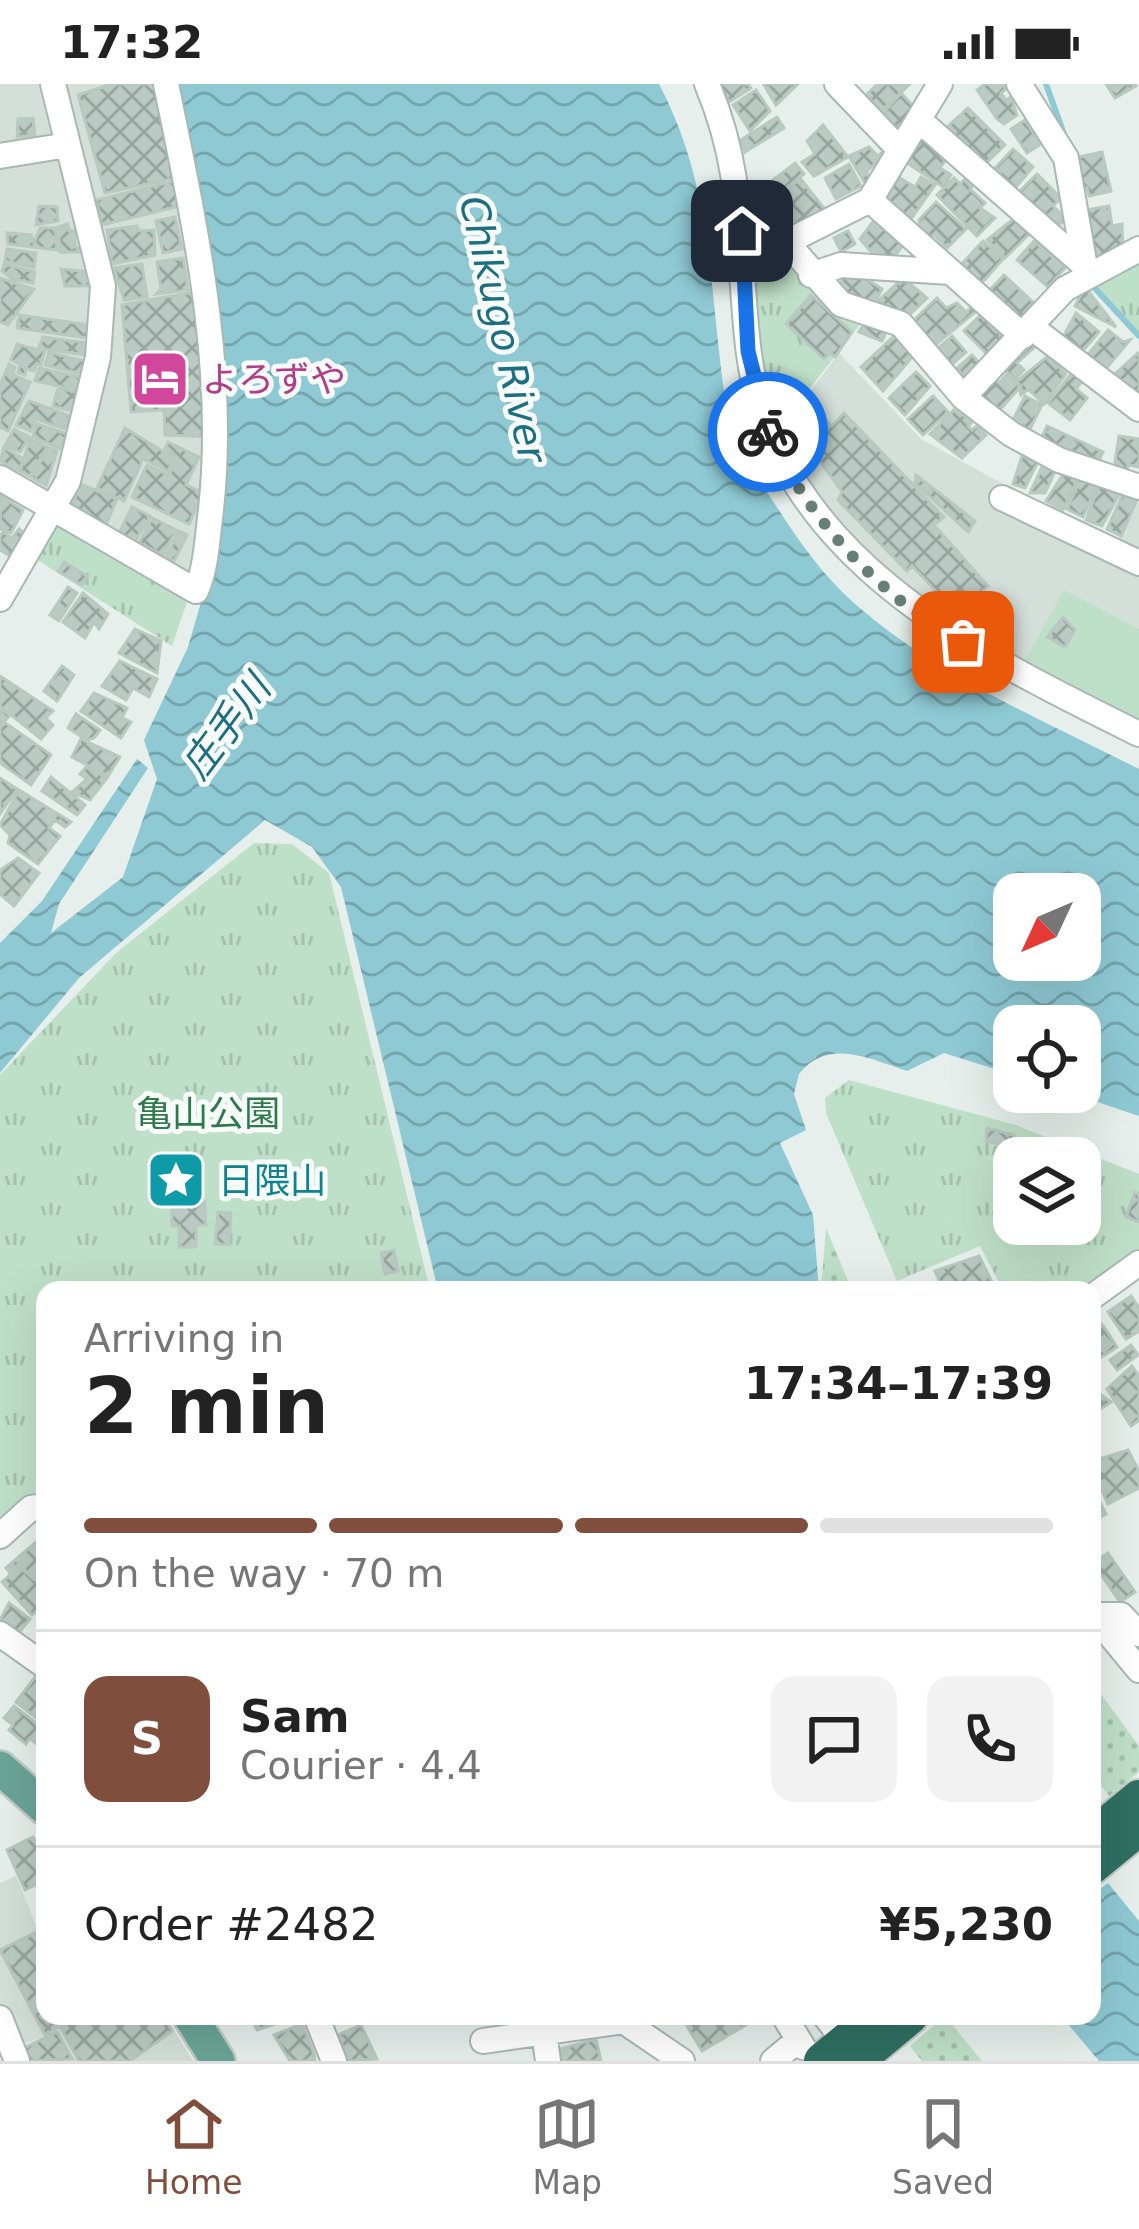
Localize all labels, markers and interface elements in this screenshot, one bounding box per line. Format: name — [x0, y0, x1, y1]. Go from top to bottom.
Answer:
text: 17:32 — [60, 16, 203, 69]
pin — [691, 180, 793, 282]
water label: Chikugo River — [450, 191, 556, 470]
icon: home — [709, 198, 775, 264]
hotel icon: よろずや — [129, 348, 191, 410]
place label: よろずや — [202, 359, 346, 400]
courier — [708, 372, 828, 492]
icon: bike — [735, 399, 801, 465]
pin — [912, 591, 1014, 693]
icon: bag — [930, 609, 996, 675]
water label: 庄手川 — [173, 664, 282, 787]
north arrow — [993, 873, 1101, 981]
map controls — [993, 873, 1101, 1245]
button: locate — [993, 1005, 1101, 1113]
park label: 亀山公園 — [136, 1093, 280, 1134]
button: layers — [993, 1137, 1101, 1245]
place icon: 日隈山 — [145, 1149, 207, 1211]
place label: 日隈山 — [218, 1160, 326, 1201]
text: Arriving in — [84, 1316, 284, 1361]
text: 17:34–17:39 — [744, 1357, 1053, 1410]
text: 2 min — [84, 1361, 329, 1451]
text: On the way · 70 m — [84, 1551, 444, 1596]
button: chat — [771, 1676, 897, 1802]
button: phone — [927, 1676, 1053, 1802]
text: Sam — [240, 1690, 350, 1743]
text: S — [131, 1712, 163, 1765]
text: Courier · 4.4 — [240, 1743, 482, 1788]
text: Order #2482 — [84, 1898, 378, 1951]
text: ¥5,230 — [879, 1898, 1053, 1951]
tab: Home — [145, 2091, 242, 2202]
tab: Map — [532, 2091, 602, 2202]
tab: Saved — [892, 2091, 994, 2202]

